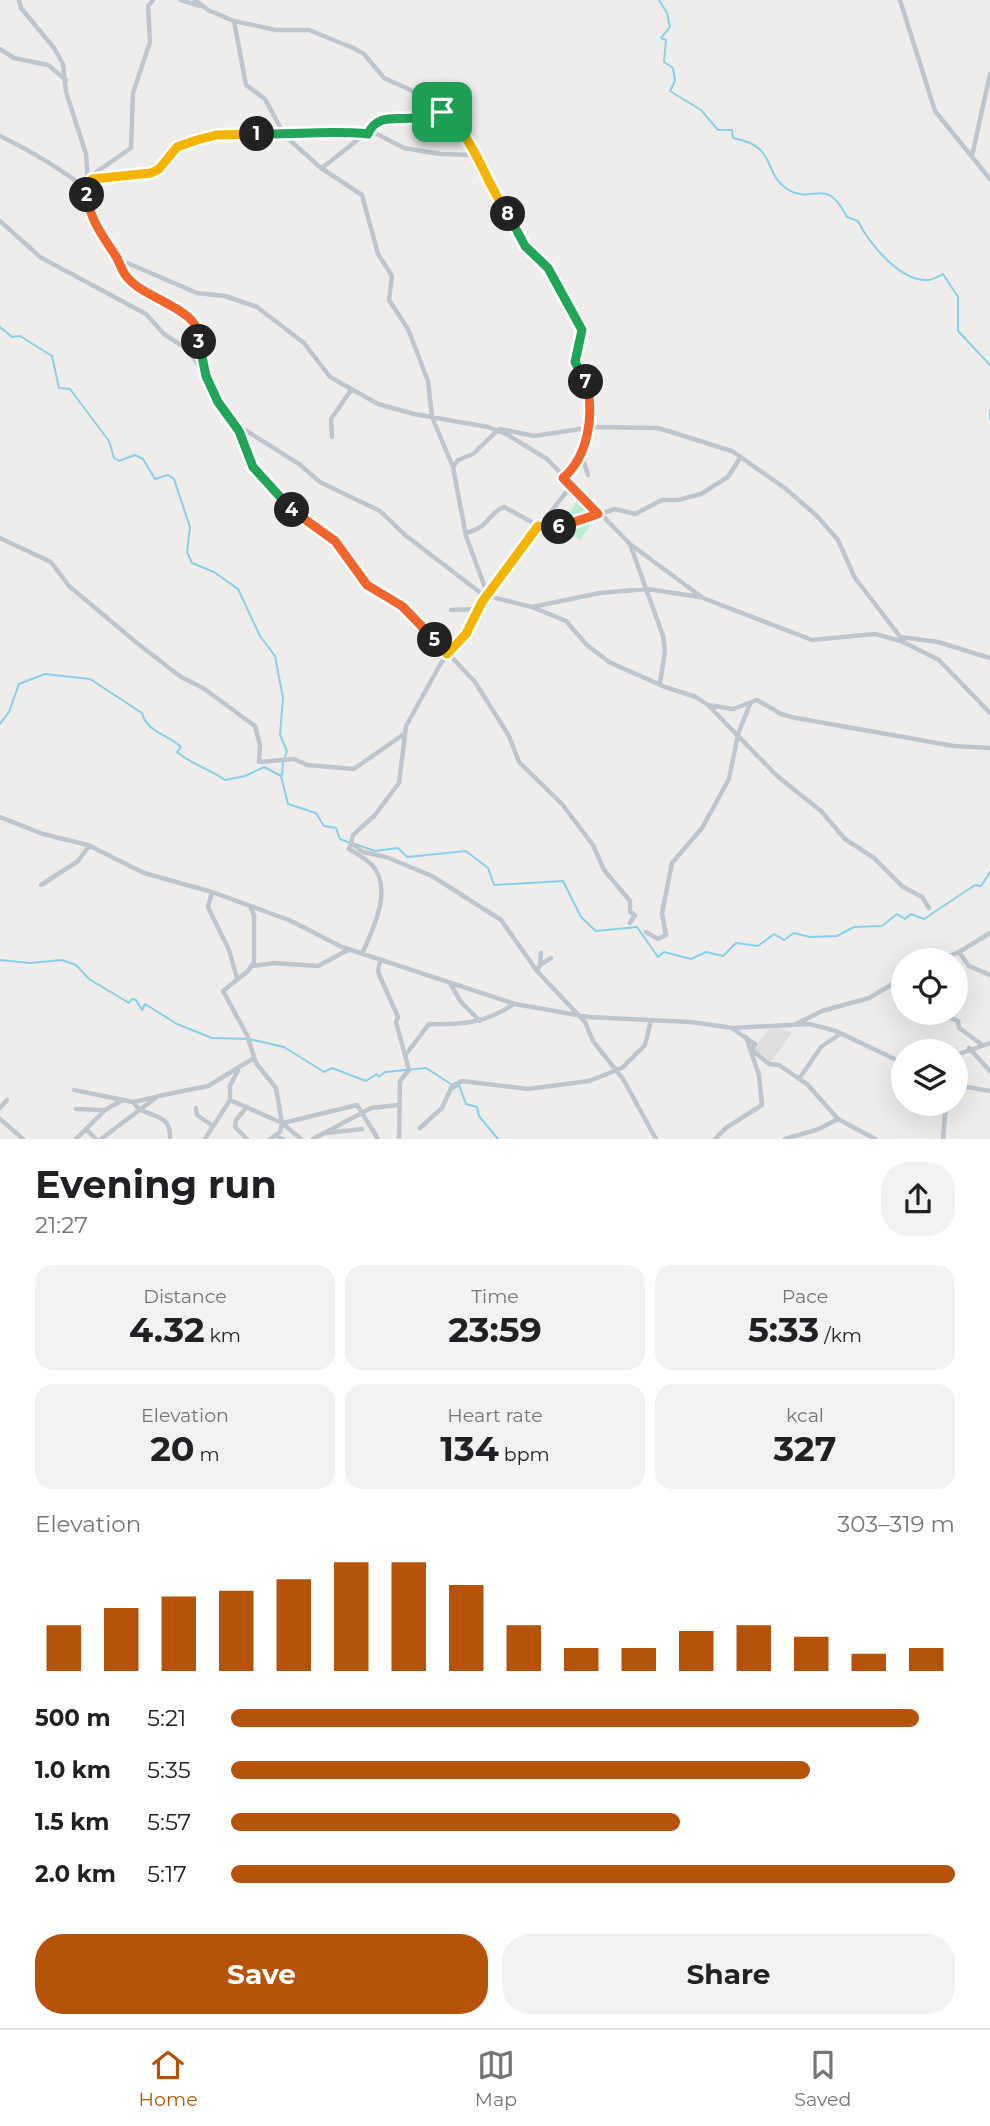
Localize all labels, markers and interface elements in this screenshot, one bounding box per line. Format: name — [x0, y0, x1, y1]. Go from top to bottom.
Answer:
pin — [412, 82, 472, 142]
icon: arrive — [423, 93, 461, 131]
pin: 1 — [240, 116, 274, 152]
text: 1 — [253, 122, 260, 145]
pin: 2 — [70, 178, 104, 212]
text: 2 — [81, 183, 92, 206]
pin: 8 — [490, 196, 526, 232]
text: 8 — [501, 202, 514, 225]
pin: 3 — [182, 324, 216, 360]
text: 3 — [193, 330, 204, 353]
pin: 7 — [568, 364, 604, 400]
text: 7 — [580, 370, 591, 393]
pin: 4 — [274, 492, 310, 528]
text: 4 — [285, 498, 298, 521]
pin: 6 — [542, 510, 576, 544]
text: 6 — [552, 515, 565, 538]
pin: 5 — [418, 622, 452, 658]
text: 5 — [429, 628, 440, 651]
map controls — [891, 948, 968, 1116]
button: locate — [891, 948, 968, 1025]
button: layers — [891, 1039, 968, 1116]
text: Evening run — [35, 1161, 277, 1208]
button: share — [881, 1162, 955, 1236]
text: 21:27 — [35, 1211, 88, 1239]
text: Distance — [143, 1285, 227, 1308]
text: Time — [471, 1285, 519, 1308]
text: Pace — [782, 1285, 828, 1308]
text: 4.32 — [129, 1308, 205, 1351]
text: 23:59 — [448, 1308, 542, 1351]
text: 5:33 — [748, 1308, 819, 1351]
text: km — [205, 1324, 241, 1347]
text: /km — [819, 1324, 862, 1347]
text: Elevation — [141, 1404, 229, 1427]
text: Heart rate — [447, 1404, 543, 1427]
text: kcal — [786, 1404, 824, 1427]
text: 20 — [150, 1427, 195, 1470]
text: 134 — [440, 1427, 499, 1470]
text: 327 — [774, 1427, 836, 1470]
text: m — [195, 1443, 220, 1466]
text: bpm — [499, 1443, 550, 1466]
text: Elevation — [35, 1510, 141, 1538]
text: 303–319 m — [837, 1510, 955, 1538]
text: 500 m — [35, 1704, 111, 1732]
text: 5:21 — [147, 1704, 186, 1732]
text: 1.0 km — [35, 1756, 111, 1784]
text: 5:35 — [147, 1756, 191, 1784]
text: 1.5 km — [35, 1808, 109, 1836]
text: 5:57 — [147, 1808, 191, 1836]
text: 2.0 km — [35, 1860, 116, 1888]
text: 5:17 — [147, 1860, 187, 1888]
button: Save — [35, 1934, 488, 2014]
button: Share — [502, 1934, 955, 2014]
tab: Home — [139, 2046, 198, 2111]
tab: Map — [475, 2046, 517, 2111]
tab: Saved — [794, 2046, 851, 2111]

